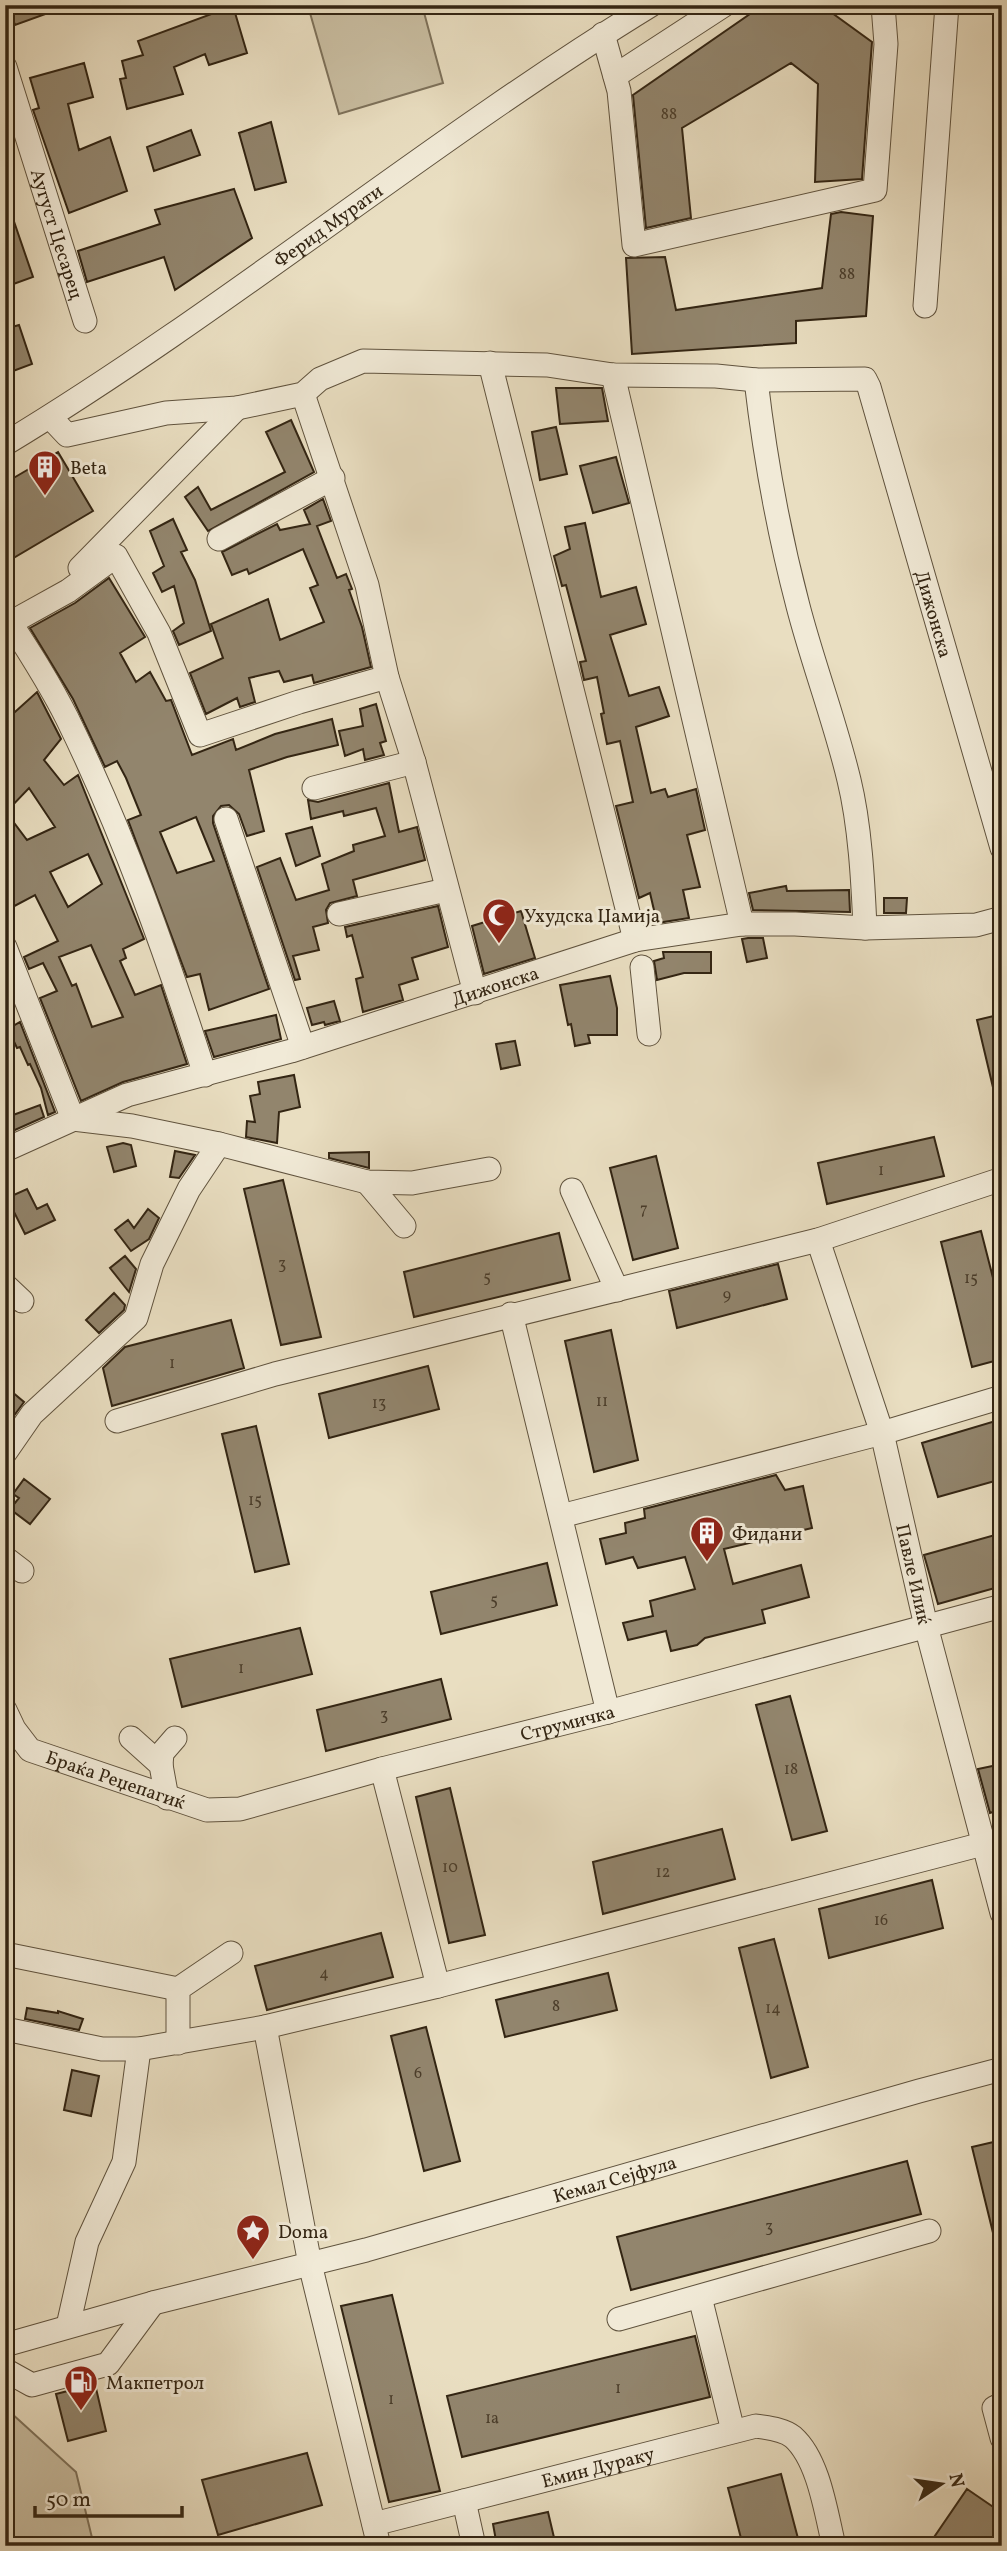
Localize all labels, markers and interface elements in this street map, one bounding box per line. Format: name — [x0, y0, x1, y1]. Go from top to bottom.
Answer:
house number: 88 — [661, 104, 677, 126]
street label: Аугуст Цесарец — [23, 166, 89, 303]
street label: Ферид Мурати — [269, 179, 389, 275]
house number: 88 — [839, 264, 855, 286]
building icon: Beta — [26, 448, 64, 497]
place label: Beta — [70, 456, 107, 482]
street label: Дижонска — [908, 567, 957, 661]
mosque icon: Ухудска Џамија — [480, 896, 518, 945]
place label: Ухудска Џамија — [524, 904, 660, 930]
street label: Дижонска — [449, 961, 542, 1013]
house number: 1 — [878, 1160, 884, 1182]
house number: 7 — [640, 1199, 648, 1221]
house number: 3 — [278, 1254, 286, 1276]
house number: 5 — [483, 1267, 491, 1289]
house number: 15 — [964, 1268, 978, 1290]
house number: 9 — [723, 1285, 731, 1307]
house number: 1 — [169, 1353, 175, 1375]
house number: 11 — [596, 1391, 608, 1413]
house number: 13 — [372, 1393, 386, 1415]
house number: 15 — [248, 1490, 262, 1512]
building icon: Фидани — [688, 1514, 726, 1563]
street label: Павле Илиќ — [888, 1521, 936, 1628]
place label: Фидани — [732, 1522, 802, 1548]
house number: 5 — [490, 1590, 498, 1612]
house number: 1 — [238, 1658, 244, 1680]
street label: Струмичка — [518, 1700, 618, 1749]
house number: 3 — [380, 1705, 388, 1727]
street label: Браќа Реџепагиќ — [42, 1745, 188, 1817]
house number: 18 — [784, 1759, 798, 1781]
house number: 10 — [442, 1857, 458, 1879]
house number: 12 — [656, 1862, 670, 1884]
house number: 16 — [874, 1910, 888, 1932]
house number: 4 — [319, 1963, 329, 1985]
house number: 8 — [552, 1996, 560, 2018]
house number: 14 — [765, 1998, 781, 2020]
house number: 6 — [414, 2063, 422, 2085]
street label: Кемал Сејфула — [550, 2150, 680, 2211]
place icon: Doma — [234, 2212, 272, 2261]
house number: 3 — [765, 2217, 773, 2239]
place label: Doma — [278, 2220, 328, 2246]
fuel station icon: Макпетрол — [62, 2363, 100, 2412]
place label: Макпетрол — [106, 2371, 204, 2397]
house number: 1 — [615, 2378, 621, 2400]
house number: 1 — [388, 2389, 394, 2411]
house number: 1а — [485, 2408, 499, 2430]
street label: Емин Дураку — [539, 2442, 657, 2495]
north arrow — [906, 2450, 976, 2520]
text: N — [941, 2471, 970, 2490]
scale bar — [35, 2474, 182, 2518]
text: 50 m — [46, 2486, 91, 2515]

